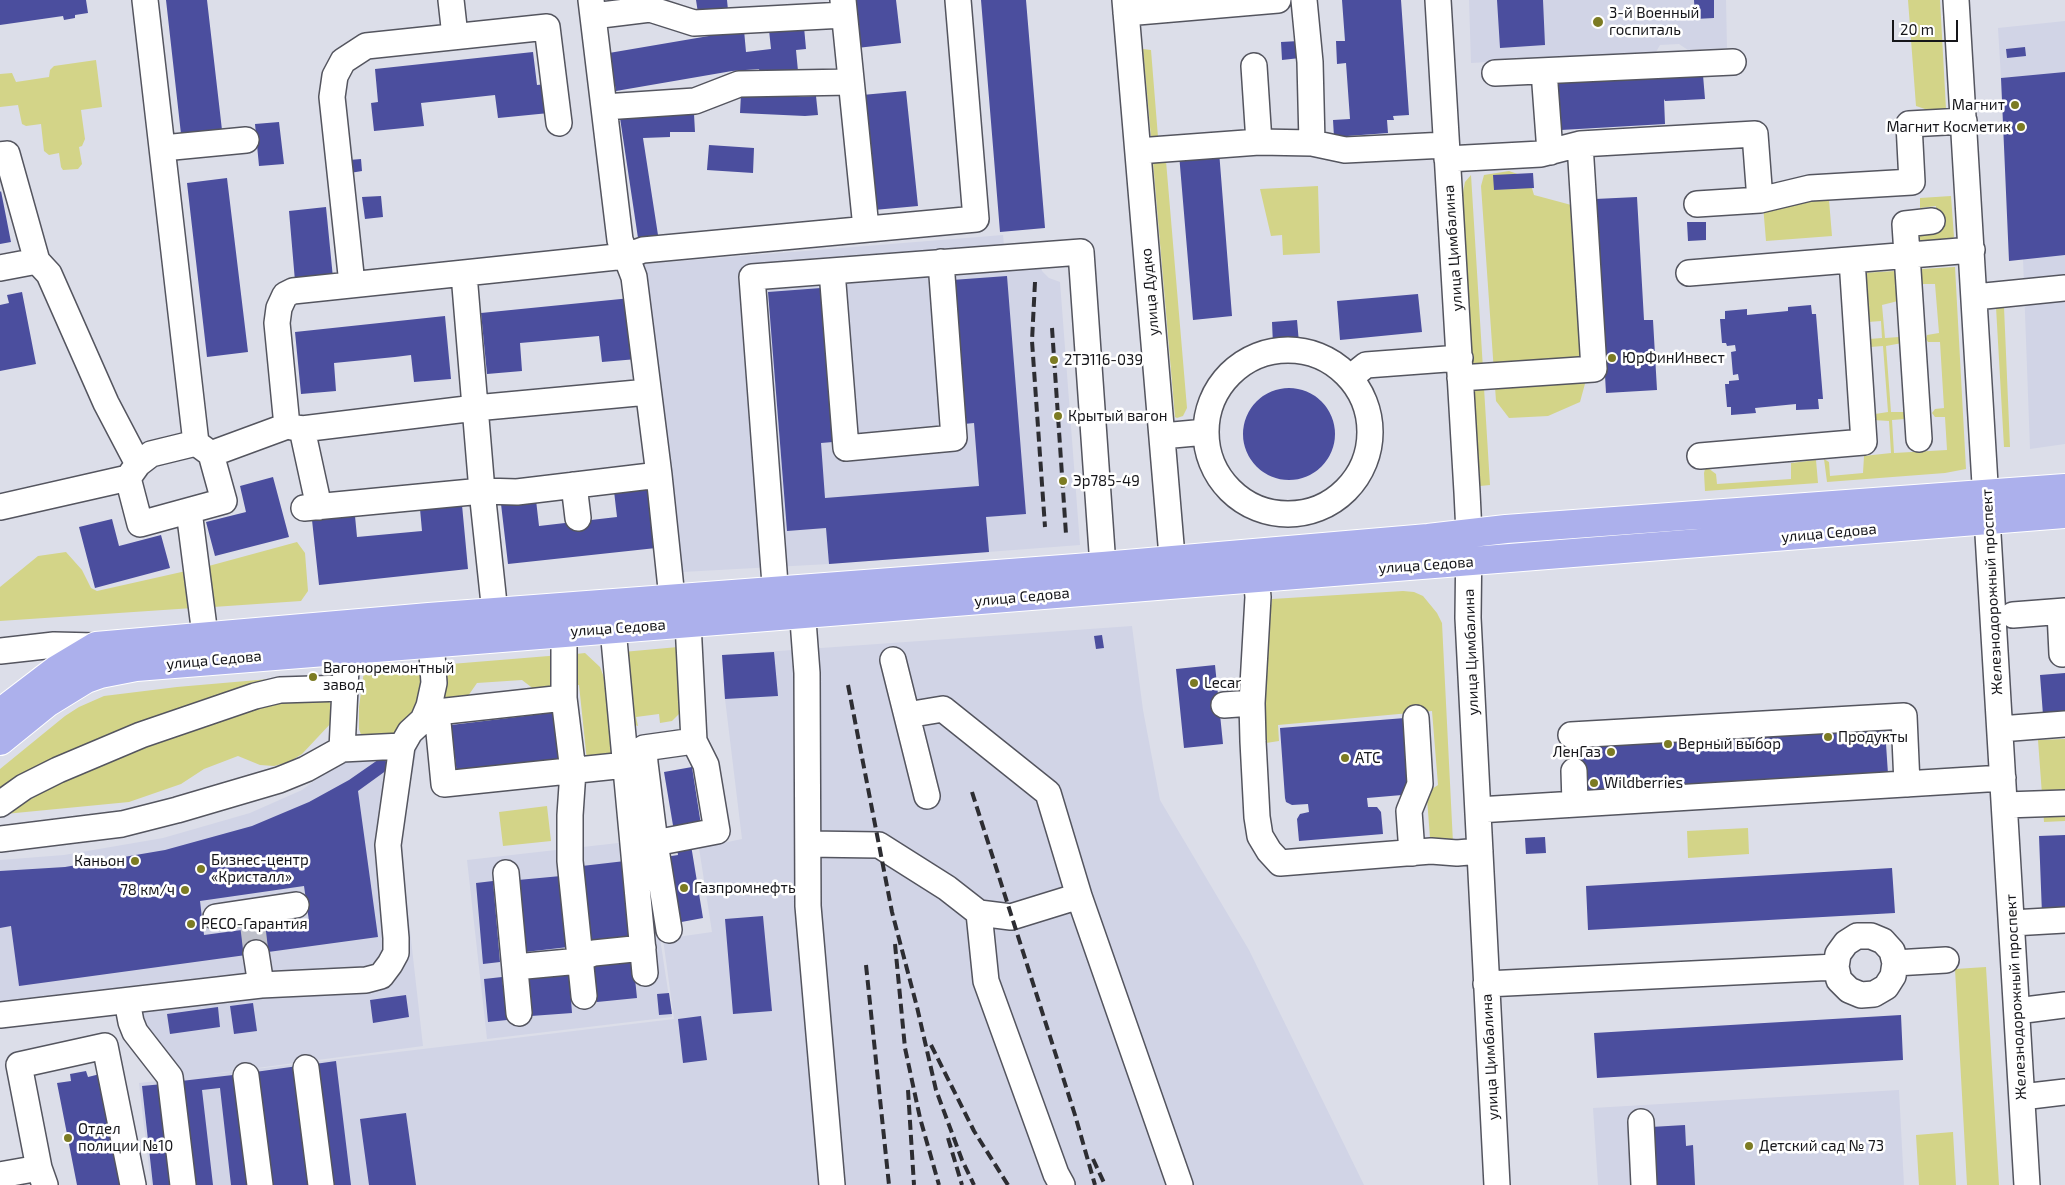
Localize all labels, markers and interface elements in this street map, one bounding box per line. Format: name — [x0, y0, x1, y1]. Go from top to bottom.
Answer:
place label: 3-й Военный госпиталь — [1609, 4, 1699, 39]
scale bar — [1895, 10, 1961, 42]
marker: 3-й Военный госпиталь — [1591, 15, 1605, 29]
text: 20 m — [1900, 20, 1934, 38]
place label: Магнит — [1952, 96, 2005, 114]
marker: Магнит — [2009, 99, 2021, 111]
place label: Магнит Косметик — [1886, 118, 2011, 136]
marker: Магнит Косметик — [2015, 121, 2027, 133]
street label: улица Цимбалина — [1440, 184, 1466, 312]
street label: улица Дудко — [1137, 247, 1163, 337]
place label: ЮрФинИнвест — [1622, 349, 1725, 367]
place label: 2ТЭ116-039 — [1064, 351, 1143, 369]
marker: ЮрФинИнвест — [1606, 352, 1618, 364]
marker: 2ТЭ116-039 — [1048, 354, 1060, 366]
place label: Крытый вагон — [1068, 407, 1168, 425]
marker: Крытый вагон — [1052, 410, 1064, 422]
place label: Эр785-49 — [1073, 472, 1140, 490]
marker: Эр785-49 — [1057, 475, 1069, 487]
street label: Железнодорожный проспект — [1978, 489, 2006, 695]
street label: улица Седова — [1781, 520, 1877, 546]
street label: улица Седова — [1378, 553, 1474, 577]
street label: улица Седова — [974, 584, 1070, 610]
street label: улица Цимбалина — [1460, 588, 1482, 716]
street label: улица Седова — [570, 616, 666, 640]
street label: улица Седова — [166, 647, 262, 673]
place label: Вагоноремонтный завод — [323, 659, 454, 694]
marker: Вагоноремонтный завод — [307, 671, 319, 683]
place label: Lecar — [1204, 674, 1241, 692]
marker: Lecar — [1188, 677, 1200, 689]
place label: Продукты — [1838, 728, 1908, 746]
marker: Продукты — [1822, 731, 1834, 743]
place label: Верный выбор — [1678, 735, 1781, 753]
marker: Верный выбор — [1662, 738, 1674, 750]
place label: ЛенГаз — [1553, 743, 1601, 761]
marker: ЛенГаз — [1605, 746, 1617, 758]
place label: АТС — [1355, 749, 1380, 767]
marker: АТС — [1339, 752, 1351, 764]
place label: Wildberries — [1604, 774, 1683, 792]
marker: Wildberries — [1588, 777, 1600, 789]
place label: Бизнес-центр «Кристалл» — [211, 851, 309, 886]
place label: Каньон — [74, 852, 125, 870]
marker: Каньон — [129, 855, 141, 867]
marker: Бизнес-центр «Кристалл» — [195, 863, 207, 875]
place label: Газпромнефть — [694, 879, 796, 897]
place label: 78 км/ч — [120, 881, 175, 899]
marker: Газпромнефть — [678, 882, 690, 894]
marker: 78 км/ч — [179, 884, 191, 896]
street label: Железнодорожный проспект — [2002, 894, 2030, 1100]
place label: РЕСО-Гарантия — [201, 915, 308, 933]
marker: РЕСО-Гарантия — [185, 918, 197, 930]
street label: улица Цимбалина — [1478, 993, 1502, 1121]
place label: Отдел полиции №10 — [78, 1120, 173, 1155]
marker: Отдел полиции №10 — [62, 1132, 74, 1144]
place label: Детский сад № 73 — [1759, 1137, 1884, 1155]
marker: Детский сад № 73 — [1743, 1140, 1755, 1152]

